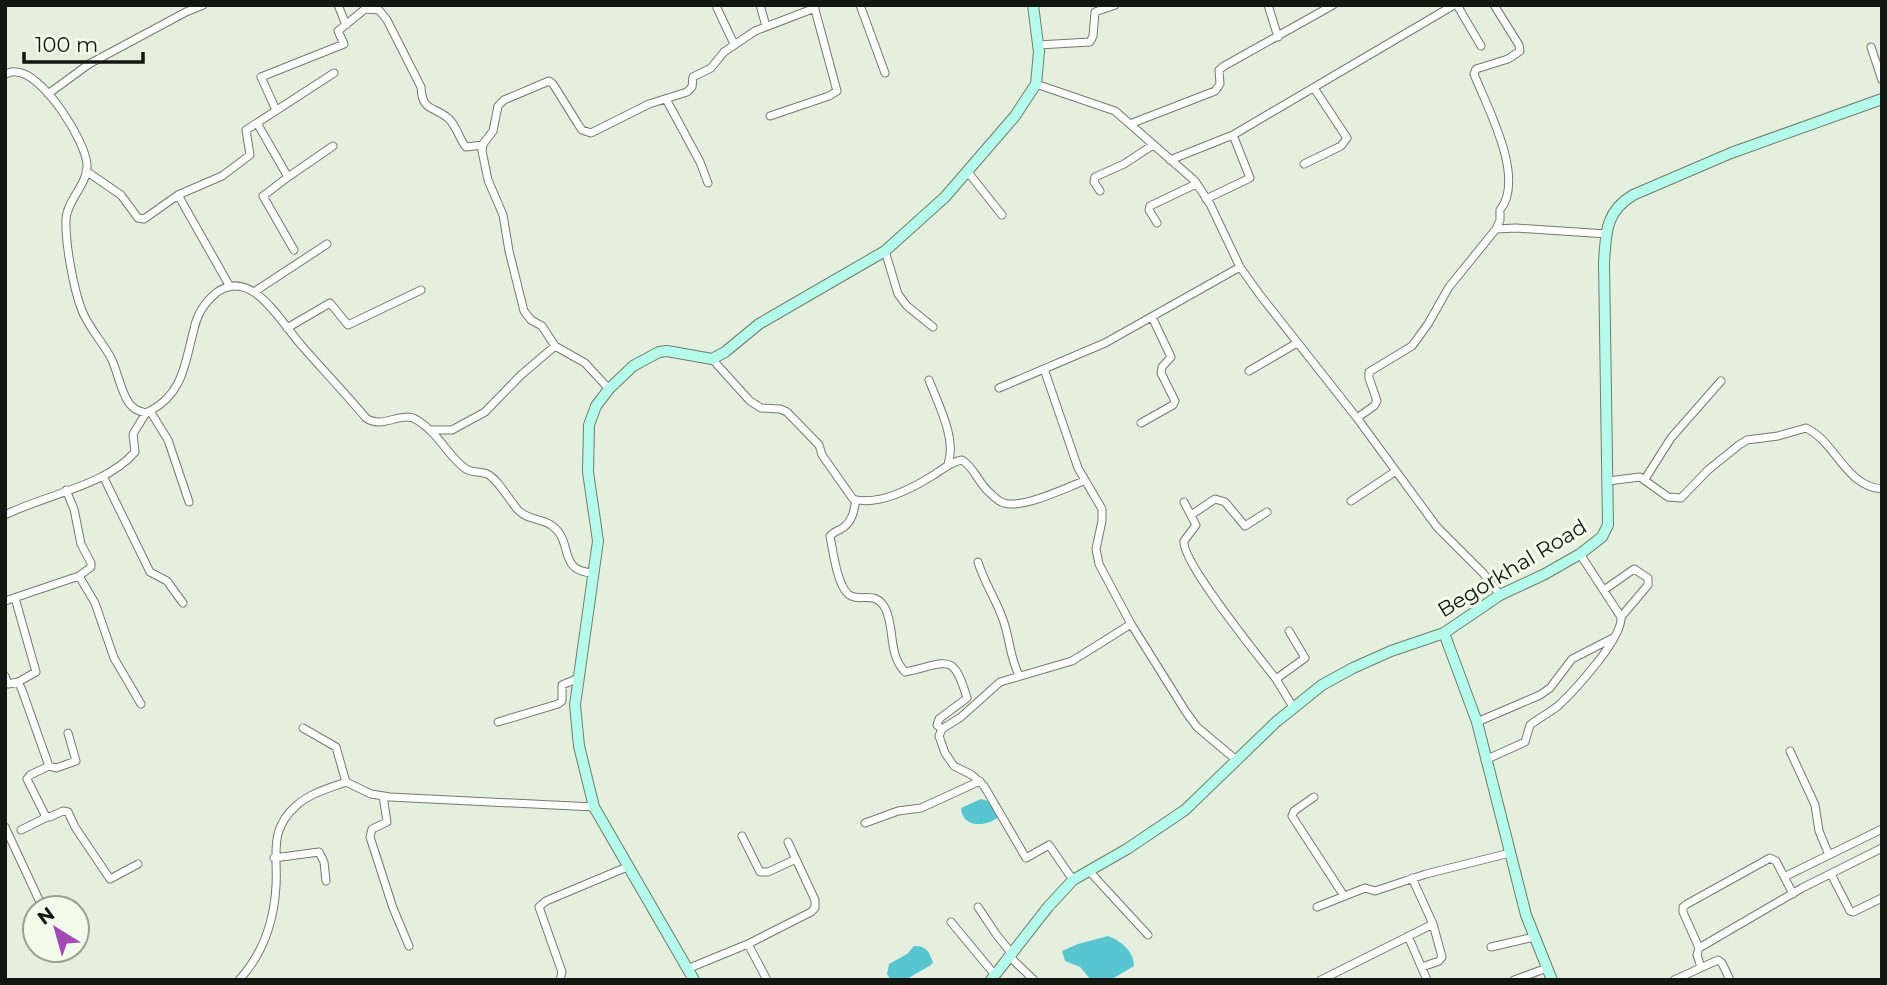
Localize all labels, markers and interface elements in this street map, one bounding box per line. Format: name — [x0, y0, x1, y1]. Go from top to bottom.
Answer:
scale bar — [24, 21, 144, 65]
text: 100 m — [35, 32, 98, 57]
street label: Begorkhal Road — [1433, 514, 1591, 622]
north arrow — [21, 894, 91, 964]
text: N — [33, 902, 59, 930]

